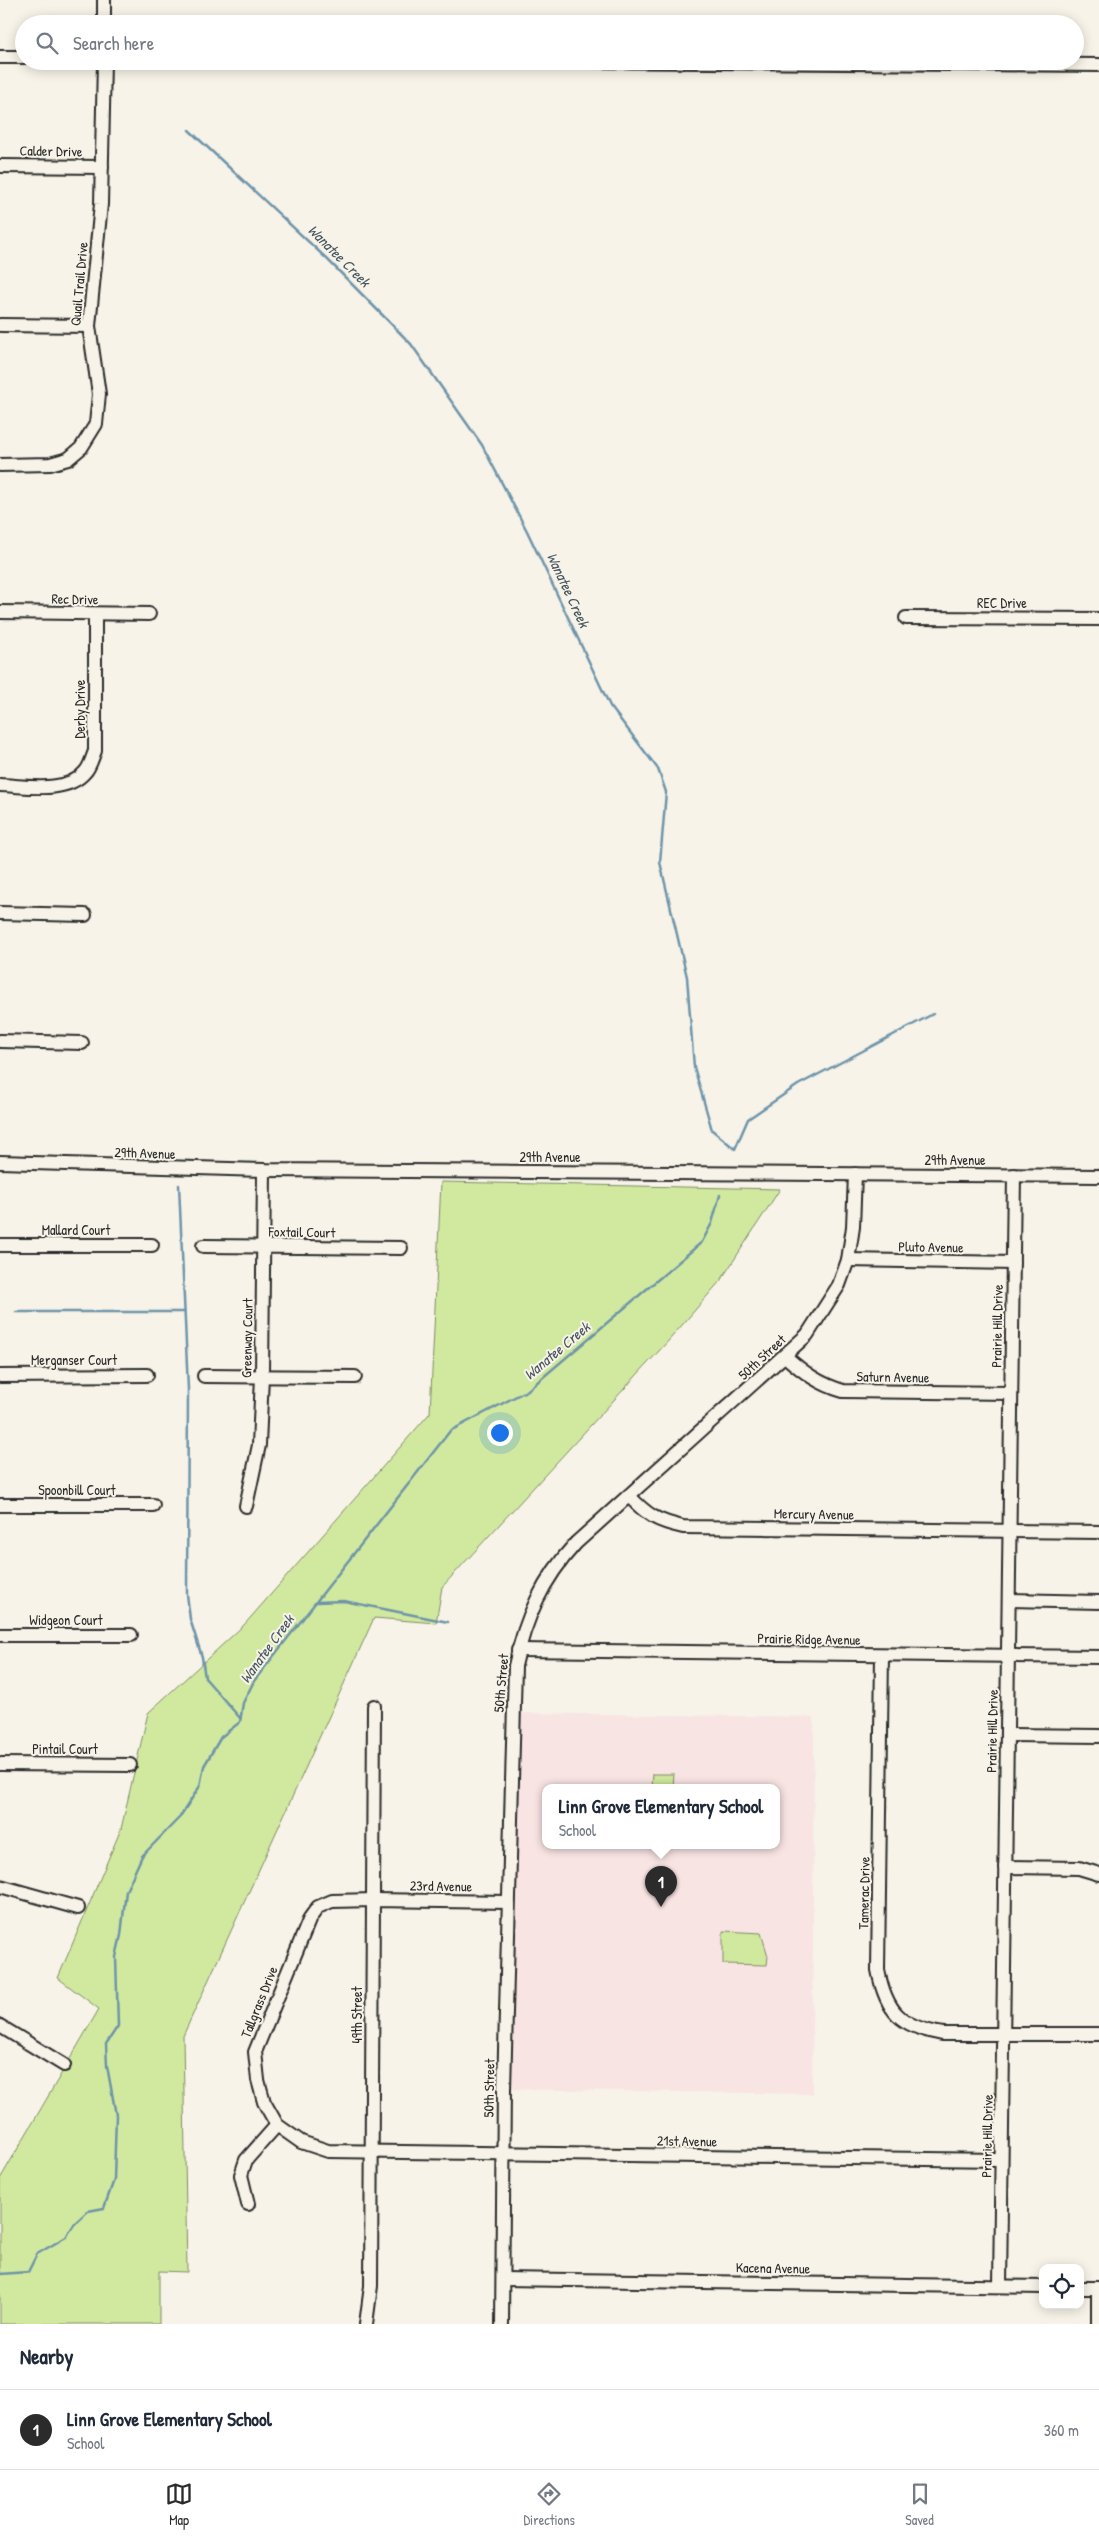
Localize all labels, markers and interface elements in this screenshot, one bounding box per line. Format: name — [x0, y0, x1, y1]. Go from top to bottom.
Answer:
search box — [15, 15, 1084, 70]
icon: search — [33, 29, 61, 57]
text: Search here — [73, 30, 154, 56]
street label: Calder Drive — [19, 140, 83, 161]
water label: Wanatee Creek — [303, 220, 376, 293]
street label: Quail Trail Drive — [65, 241, 92, 327]
water label: Wanatee Creek — [542, 549, 596, 632]
street label: Rec Drive — [51, 589, 99, 608]
street label: REC Drive — [977, 593, 1027, 612]
street label: Derby Drive — [70, 679, 90, 738]
street label: 29th Avenue — [114, 1142, 176, 1163]
street label: 29th Avenue — [519, 1147, 581, 1166]
street label: 29th Avenue — [924, 1150, 986, 1169]
street label: Mallard Court — [42, 1220, 110, 1239]
street label: Foxtail Court — [268, 1221, 336, 1242]
street label: Pluto Avenue — [898, 1236, 964, 1257]
street label: Prairie Hill Drive — [986, 1284, 1007, 1368]
street label: Greenway Court — [236, 1298, 258, 1378]
water label: Wanatee Creek — [519, 1316, 596, 1385]
street label: 50th Street — [734, 1330, 790, 1384]
street label: Merganser Court — [31, 1350, 117, 1370]
street label: Saturn Avenue — [856, 1366, 930, 1387]
your location — [487, 1420, 513, 1446]
street label: Spoonbill Court — [38, 1480, 116, 1500]
street label: Mercury Avenue — [774, 1503, 855, 1525]
water label: Wanatee Creek — [234, 1609, 300, 1687]
street label: Widgeon Court — [29, 1610, 103, 1630]
street label: Prairie Ridge Avenue — [757, 1628, 861, 1650]
street label: 50th Street — [488, 1653, 513, 1713]
street label: Prairie Hill Drive — [981, 1689, 1002, 1773]
street label: Pintail Court — [32, 1739, 98, 1758]
popup — [542, 1784, 780, 1849]
text: Linn Grove Elementary School — [559, 1793, 763, 1819]
text: School — [559, 1819, 596, 1841]
street label: Tamerac Drive — [853, 1856, 874, 1930]
pin: 1 — [645, 1866, 677, 1907]
street label: 23rd Avenue — [410, 1875, 473, 1896]
street label: Tallgrass Drive — [236, 1963, 283, 2041]
street label: 49th Street — [347, 1986, 366, 2043]
street label: 50th Street — [478, 2058, 499, 2118]
street label: Prairie Hill Drive — [976, 2094, 997, 2178]
street label: 21st Avenue — [657, 2130, 718, 2151]
street label: Kacena Avenue — [736, 2257, 811, 2278]
map controls — [1039, 2264, 1084, 2309]
button: locate — [1039, 2264, 1084, 2309]
text: Nearby — [20, 2342, 73, 2371]
text: Linn Grove Elementary School — [67, 2406, 272, 2432]
text: 1 — [33, 2419, 39, 2441]
text: 360 m — [1044, 2419, 1079, 2441]
text: School — [67, 2432, 104, 2454]
tab: Map — [165, 2480, 193, 2529]
tab: Directions — [523, 2480, 575, 2529]
tab: Saved — [905, 2480, 934, 2529]

